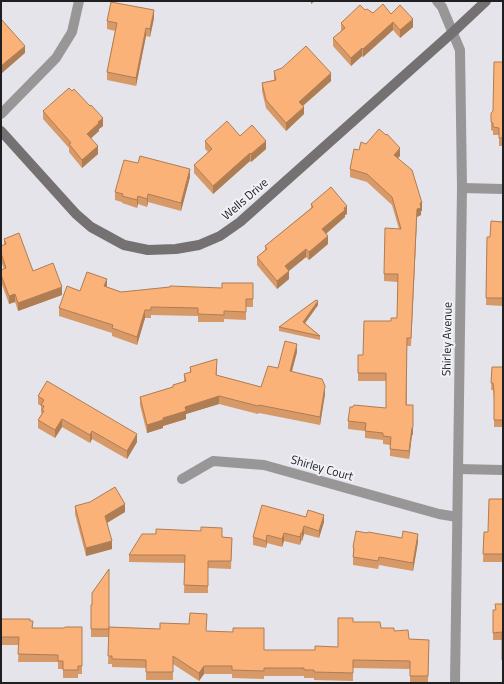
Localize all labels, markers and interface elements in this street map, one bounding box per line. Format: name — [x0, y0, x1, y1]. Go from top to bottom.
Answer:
street label: Wells Drive — [217, 173, 272, 224]
street label: Shirley Avenue — [436, 302, 457, 376]
street label: Shirley Court — [289, 450, 356, 486]

